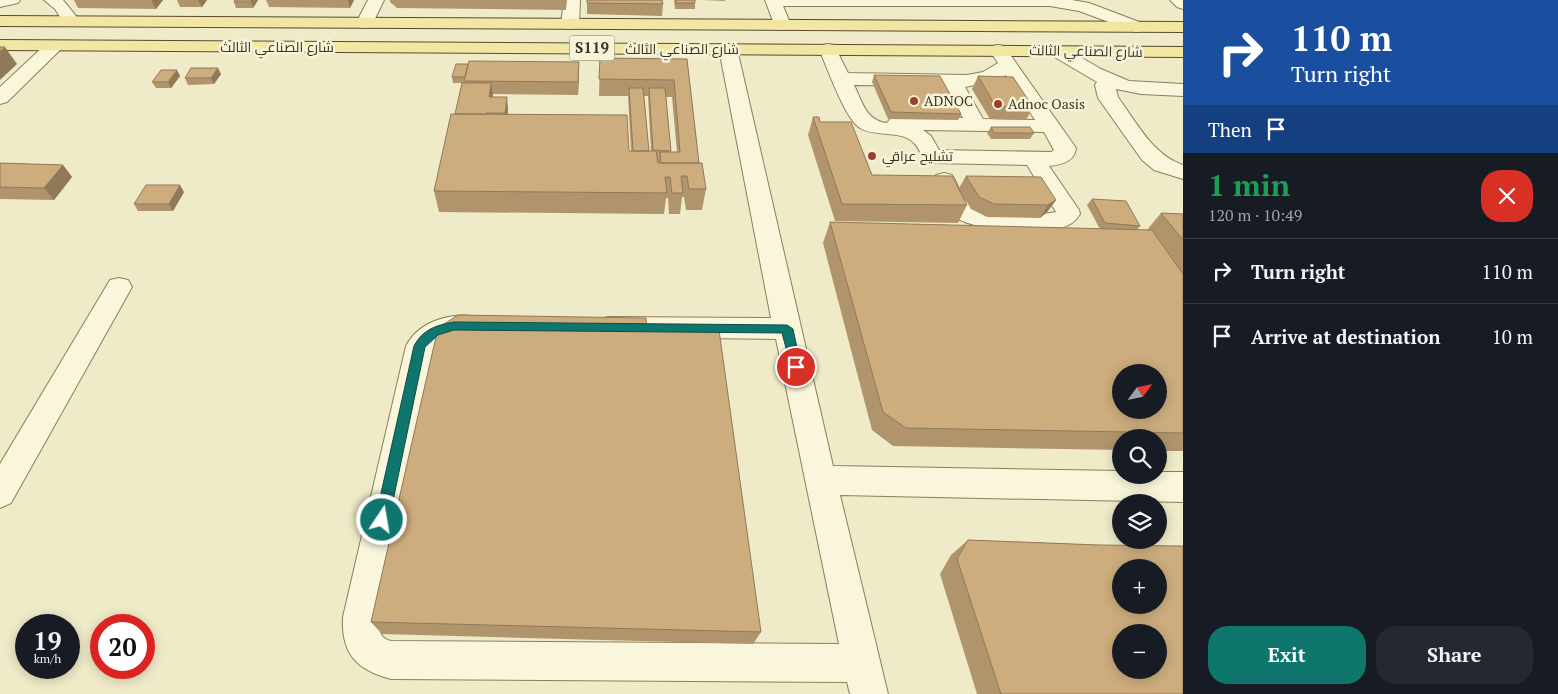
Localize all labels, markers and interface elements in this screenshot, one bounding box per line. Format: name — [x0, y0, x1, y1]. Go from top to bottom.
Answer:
text: 110 m — [1291, 15, 1392, 61]
icon: right — [1208, 20, 1273, 85]
road number: S119 — [570, 36, 614, 60]
street label: شارع الصناعي الثالث — [220, 37, 334, 59]
street label: شارع الصناعي الثالث — [625, 39, 739, 61]
street label: شارع الصناعي الثالث — [1029, 40, 1143, 64]
text: Turn right — [1291, 59, 1391, 88]
place label: ADNOC — [924, 91, 973, 110]
place label: Adnoc Oasis — [1008, 94, 1085, 113]
marker: ADNOC — [908, 95, 920, 107]
marker: Adnoc Oasis — [992, 98, 1004, 110]
icon: arrive — [1262, 115, 1290, 143]
text: Then — [1208, 117, 1252, 142]
place label: تشليح عراقي — [882, 146, 953, 168]
marker: تشليح عراقي — [866, 150, 878, 162]
text: 1 min — [1208, 165, 1290, 205]
button: close — [1481, 170, 1533, 222]
text: 120 m · 10:49 — [1208, 204, 1302, 226]
icon: right — [1208, 257, 1236, 285]
text: Turn right — [1251, 259, 1345, 284]
text: 110 m — [1482, 259, 1533, 284]
icon: arrive — [1208, 322, 1236, 350]
text: Arrive at destination — [1251, 324, 1440, 349]
text: 10 m — [1492, 324, 1533, 349]
pin — [775, 346, 817, 388]
icon: arrive — [782, 353, 810, 381]
north arrow — [1112, 364, 1168, 419]
map controls — [1112, 364, 1167, 679]
button: search — [1112, 429, 1167, 484]
position arrow — [355, 493, 407, 545]
button: layers — [1112, 494, 1167, 549]
button: + — [1112, 559, 1167, 614]
speed limit sign: 20 — [90, 614, 155, 679]
text: 19 — [33, 624, 62, 657]
button: − — [1112, 624, 1167, 679]
button: Exit — [1208, 626, 1366, 684]
button: Share — [1376, 626, 1533, 684]
text: km/h — [34, 651, 61, 666]

